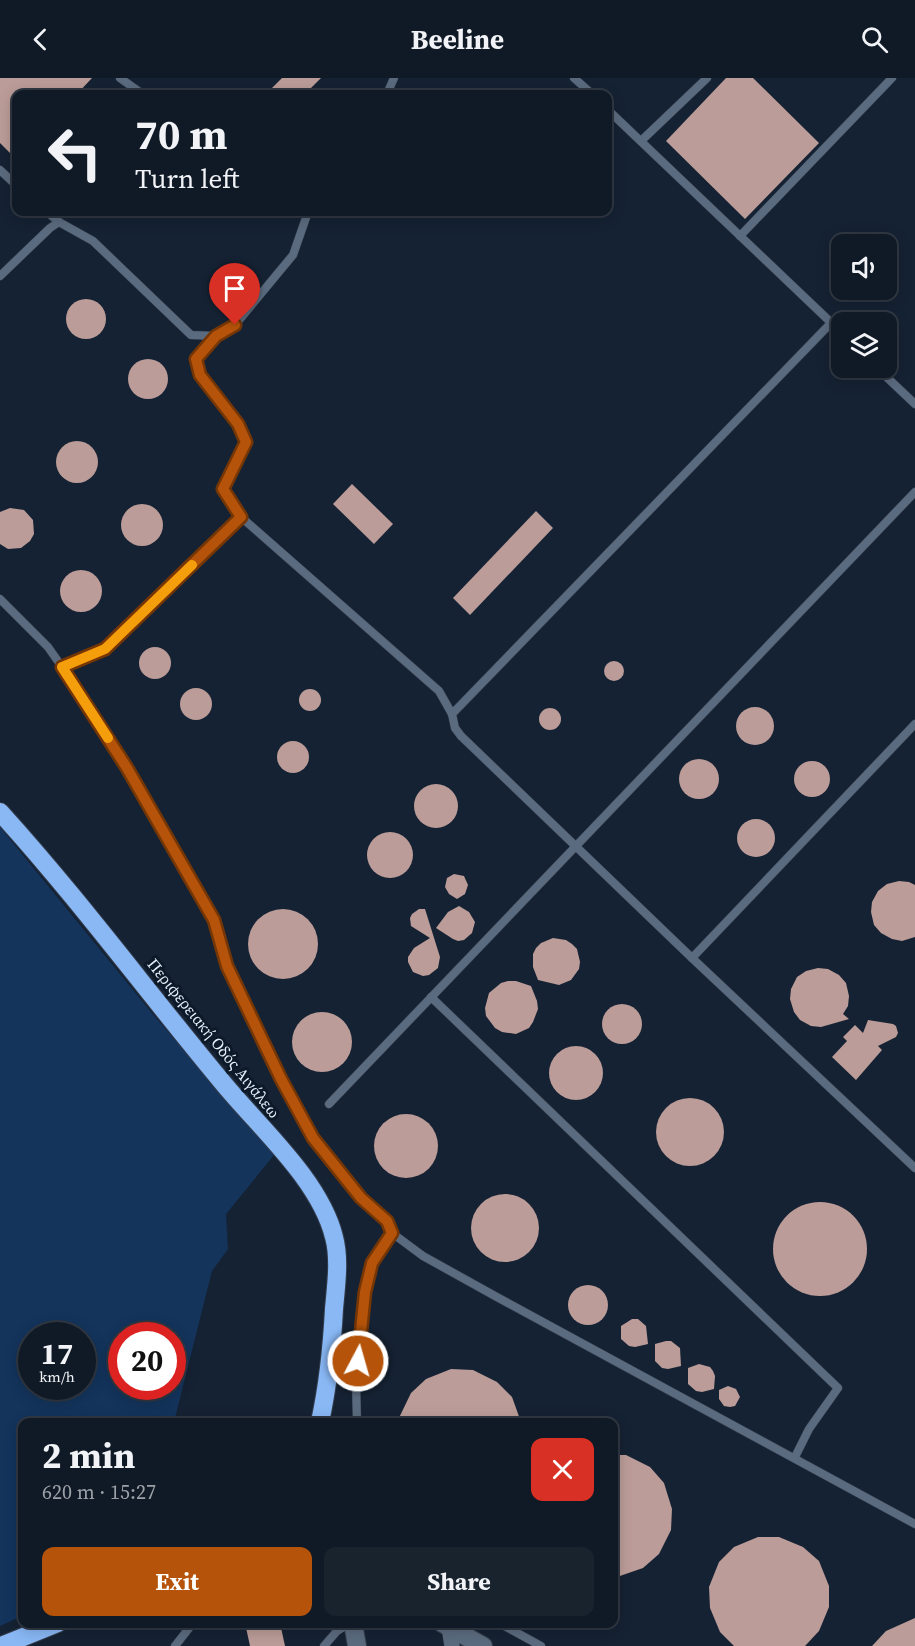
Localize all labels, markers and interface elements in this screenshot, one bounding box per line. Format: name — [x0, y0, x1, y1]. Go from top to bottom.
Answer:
text: Beeline — [411, 21, 504, 58]
icon: back — [24, 23, 57, 56]
icon: search — [858, 23, 891, 56]
text: 70 m — [135, 105, 228, 163]
icon: left — [36, 114, 114, 192]
text: Turn left — [135, 160, 239, 197]
map controls — [831, 234, 897, 378]
button: sound — [831, 234, 897, 300]
pin — [209, 263, 260, 325]
icon: arrive — [218, 272, 251, 305]
button: layers — [831, 312, 897, 378]
street label: Περιφερειακή Οδός Αιγάλεω — [143, 954, 285, 1123]
speed limit sign: 20 — [108, 1322, 186, 1400]
position arrow — [326, 1329, 390, 1393]
text: 17 — [41, 1333, 73, 1374]
text: km/h — [39, 1366, 75, 1387]
text: 2 min — [42, 1431, 135, 1480]
button: close — [531, 1438, 594, 1501]
text: 620 m · 15:27 — [42, 1478, 156, 1506]
button: Exit — [42, 1547, 312, 1616]
button: Share — [324, 1547, 594, 1616]

